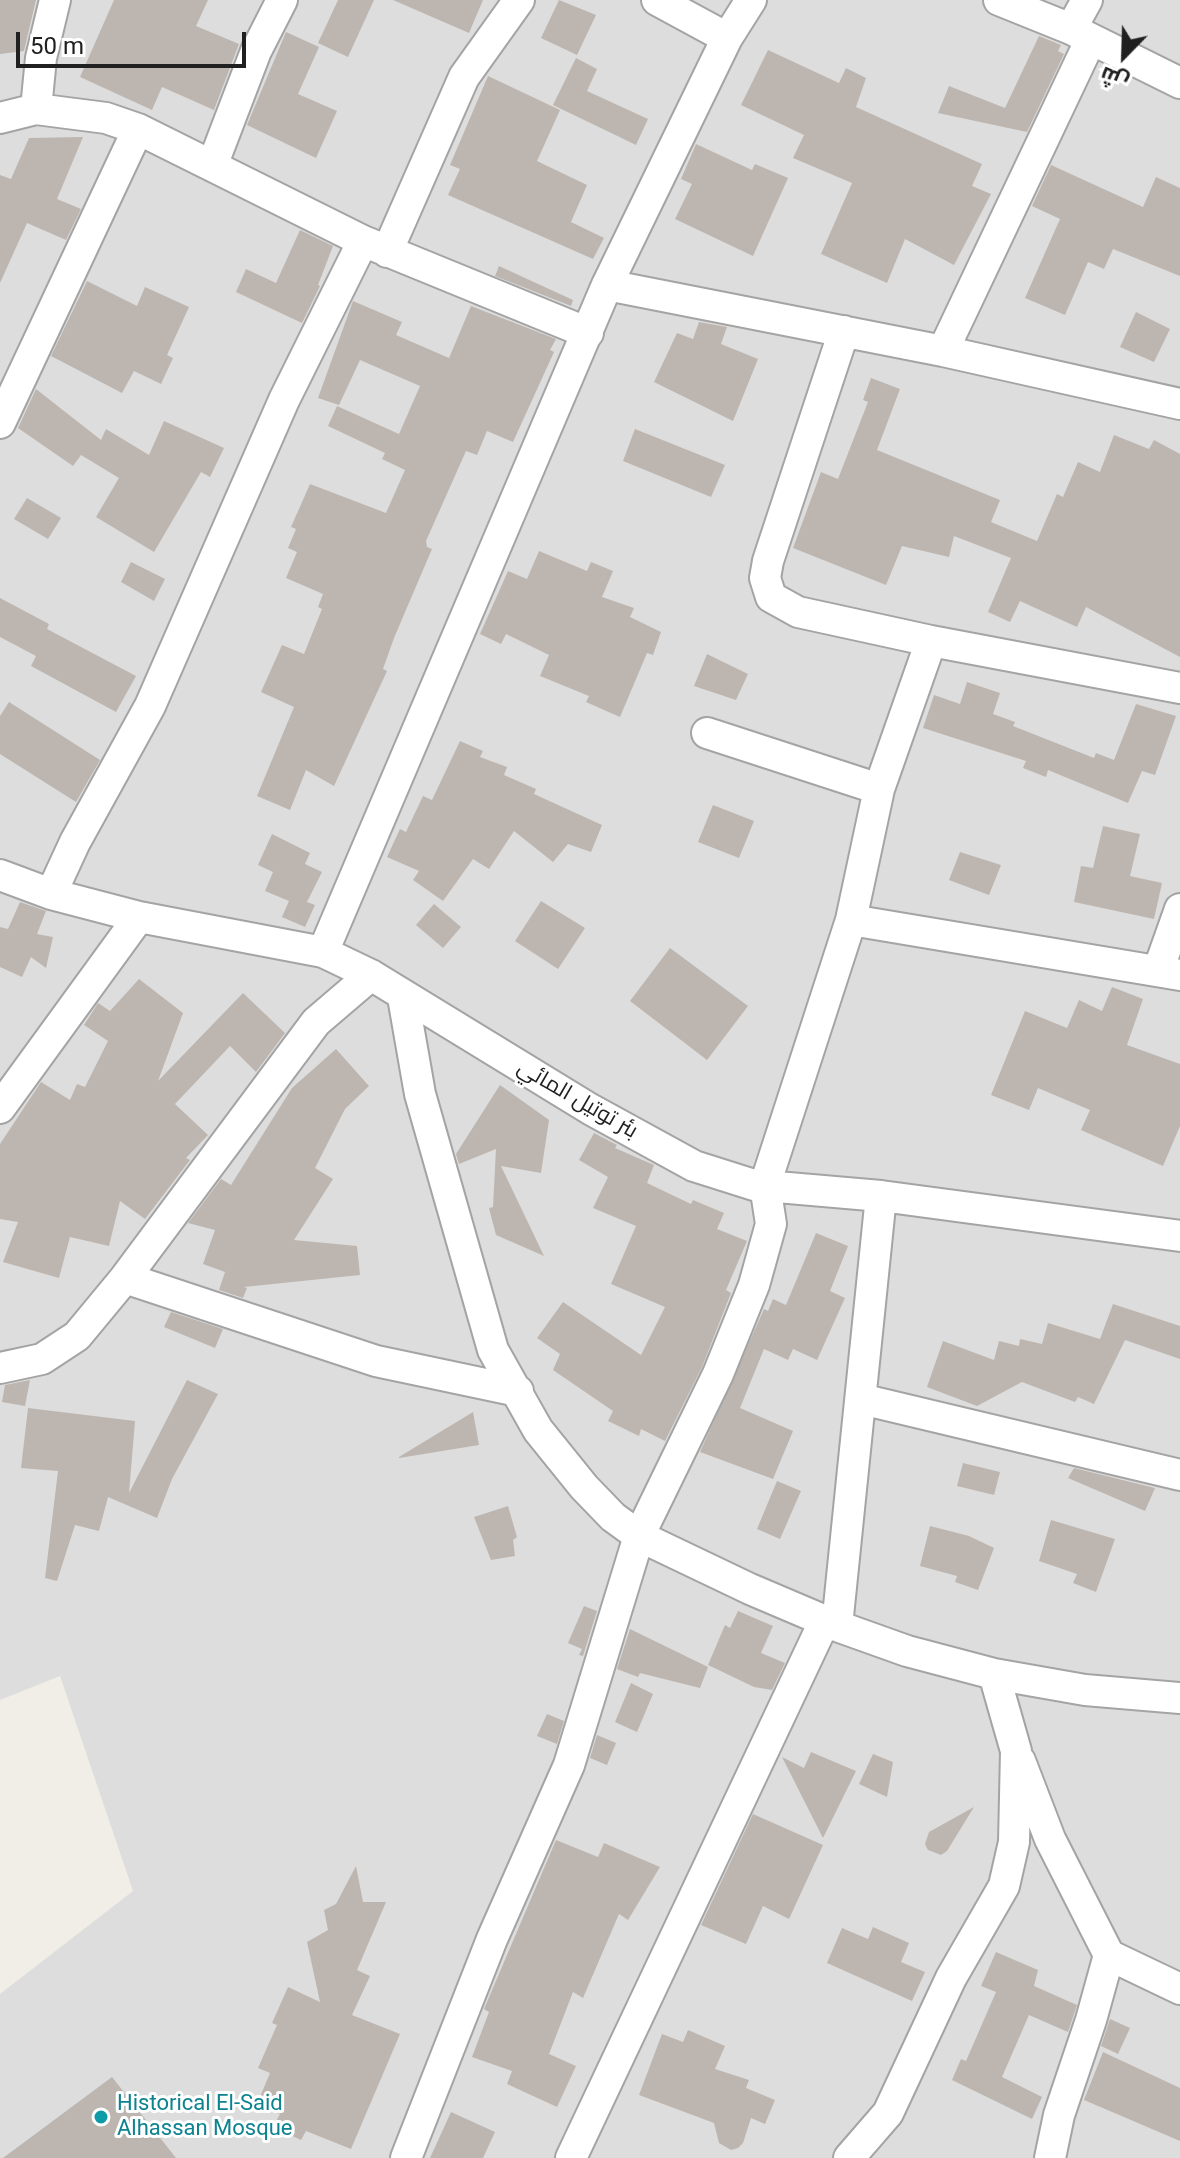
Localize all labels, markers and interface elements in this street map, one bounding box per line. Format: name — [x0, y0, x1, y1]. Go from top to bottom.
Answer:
scale bar — [20, 16, 250, 66]
north arrow — [1084, 16, 1164, 96]
text: 50 m — [30, 32, 84, 60]
text: ش — [1097, 62, 1132, 96]
street label: بئر توتيل المائي — [512, 1055, 642, 1145]
place label: Historical El-Said Alhassan Mosque — [117, 2091, 292, 2142]
marker: Historical El-Said Alhassan Mosque — [92, 2108, 110, 2126]

